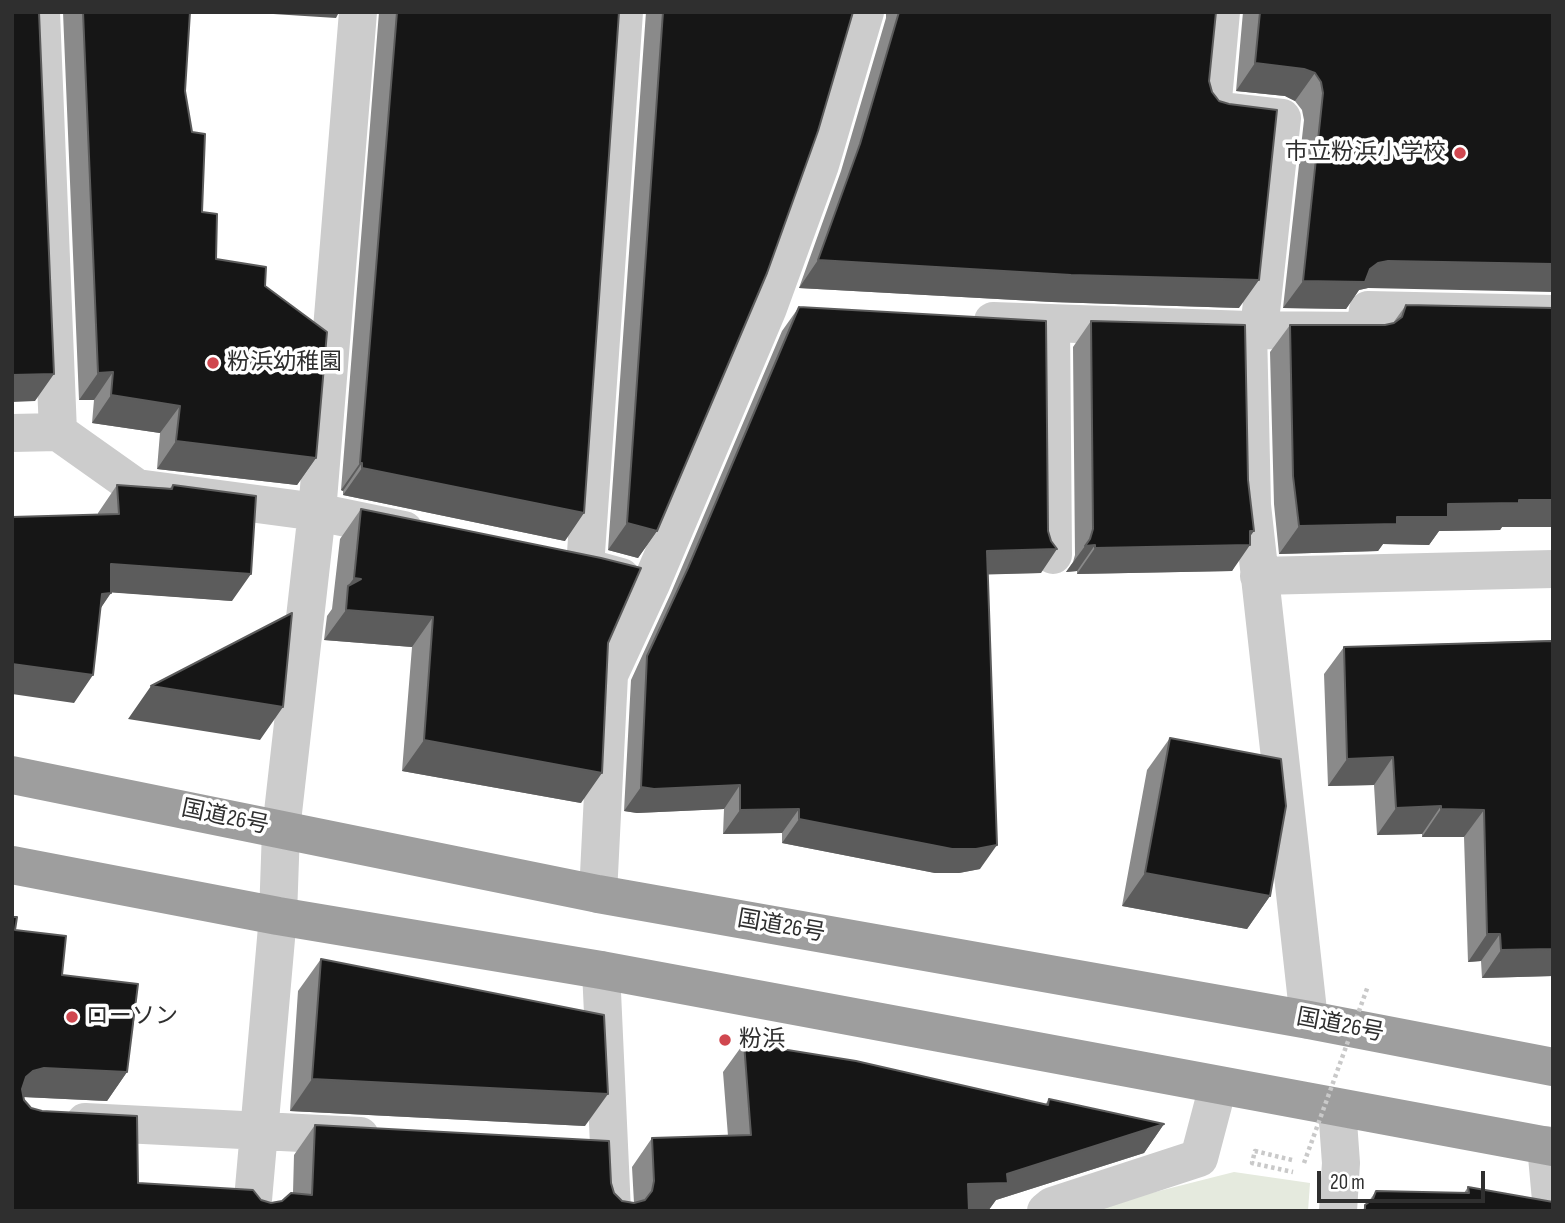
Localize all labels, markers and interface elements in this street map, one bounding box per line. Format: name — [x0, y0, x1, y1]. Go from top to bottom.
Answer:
place label: 市立粉浜小学校 — [1285, 139, 1446, 167]
marker: 市立粉浜小学校 — [1452, 145, 1468, 161]
place label: 粉浜幼稚園 — [227, 349, 342, 377]
marker: 粉浜幼稚園 — [205, 355, 221, 371]
street label: 国道26号 — [179, 795, 271, 841]
street label: 国道26号 — [735, 906, 827, 948]
place label: ローソン — [86, 1003, 178, 1031]
street label: 国道26号 — [1294, 1004, 1386, 1048]
marker: ローソン — [64, 1009, 80, 1025]
place label: 粉浜 — [739, 1026, 785, 1054]
marker: 粉浜 — [717, 1032, 733, 1048]
scale bar — [1320, 1156, 1488, 1200]
text: 20 m — [1330, 1170, 1365, 1195]

